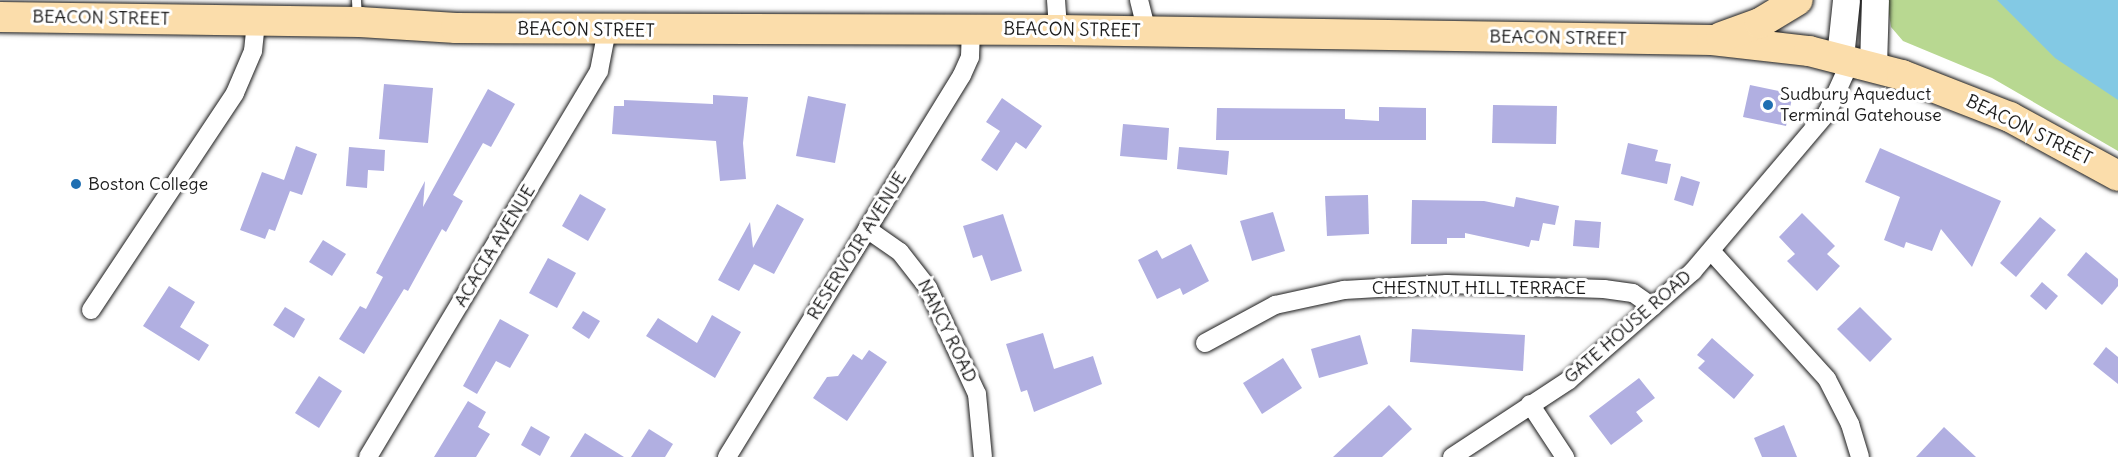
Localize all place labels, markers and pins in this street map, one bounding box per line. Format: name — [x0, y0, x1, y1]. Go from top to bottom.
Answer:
place label: Sudbury Aqueduct Terminal Gatehouse — [1780, 84, 1942, 127]
marker: Sudbury Aqueduct Terminal Gatehouse — [1761, 98, 1775, 112]
place label: Boston College — [88, 173, 208, 195]
marker: Boston College — [69, 177, 83, 191]

